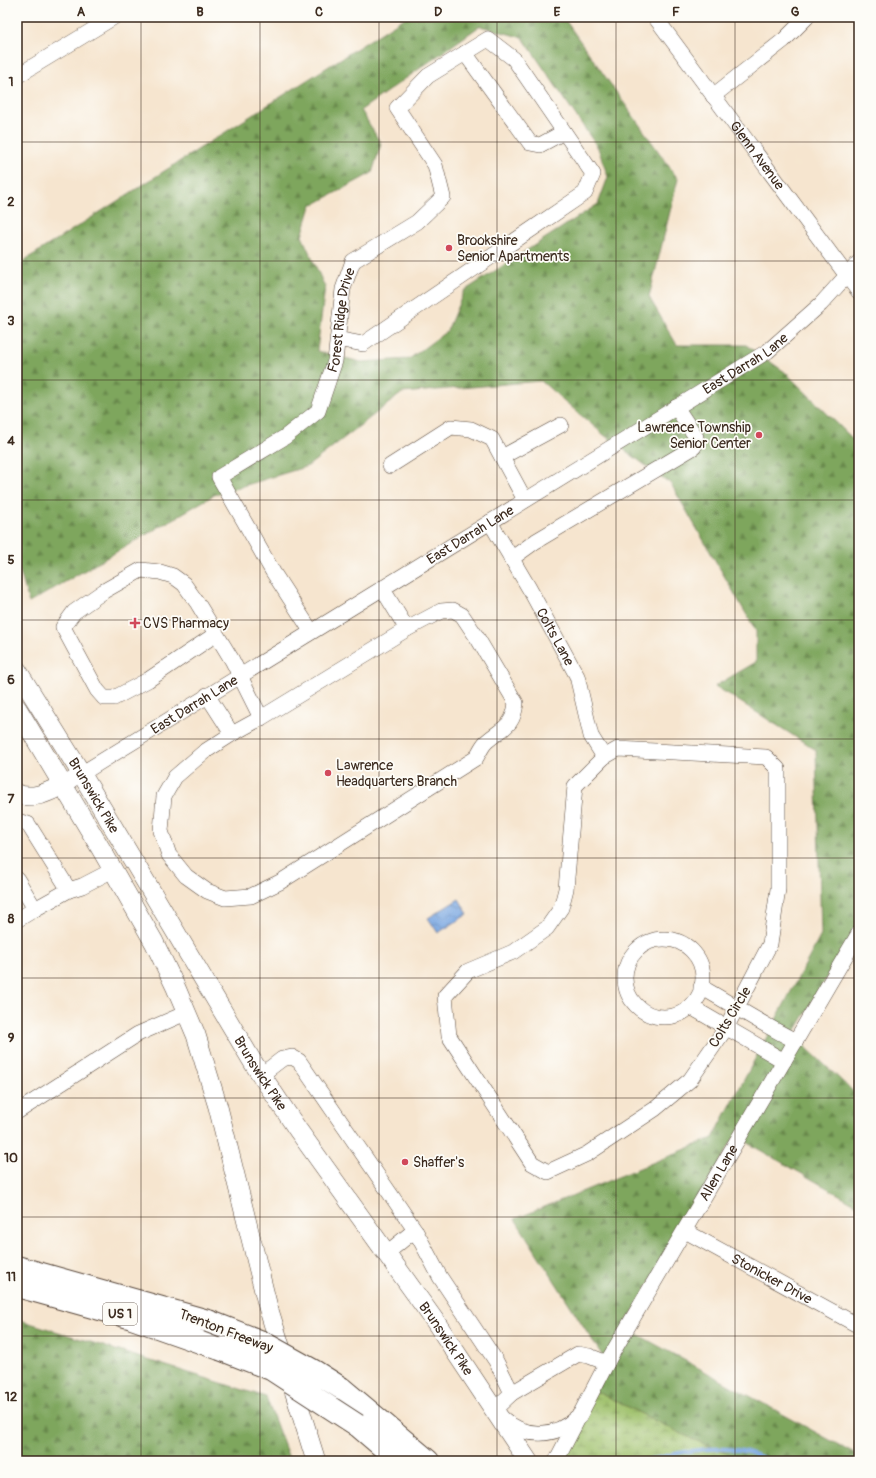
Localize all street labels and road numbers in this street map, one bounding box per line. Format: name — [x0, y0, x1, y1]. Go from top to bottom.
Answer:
street label: Glenn Avenue — [726, 117, 789, 193]
street label: Forest Ridge Drive — [323, 265, 358, 375]
street label: East Darrah Lane — [699, 329, 791, 398]
street label: East Darrah Lane — [423, 501, 517, 568]
street label: Colts Lane — [533, 605, 578, 669]
street label: East Darrah Lane — [148, 671, 241, 737]
street label: Brunswick Pike — [65, 754, 123, 836]
street label: Colts Circle — [705, 983, 755, 1050]
street label: Brunswick Pike — [231, 1033, 291, 1113]
street label: Allen Lane — [695, 1141, 741, 1204]
street label: Stonicker Drive — [729, 1250, 815, 1307]
street label: Brunswick Pike — [415, 1298, 477, 1378]
road number: US 1 — [103, 1303, 137, 1325]
street label: Trenton Freeway — [177, 1305, 275, 1357]

